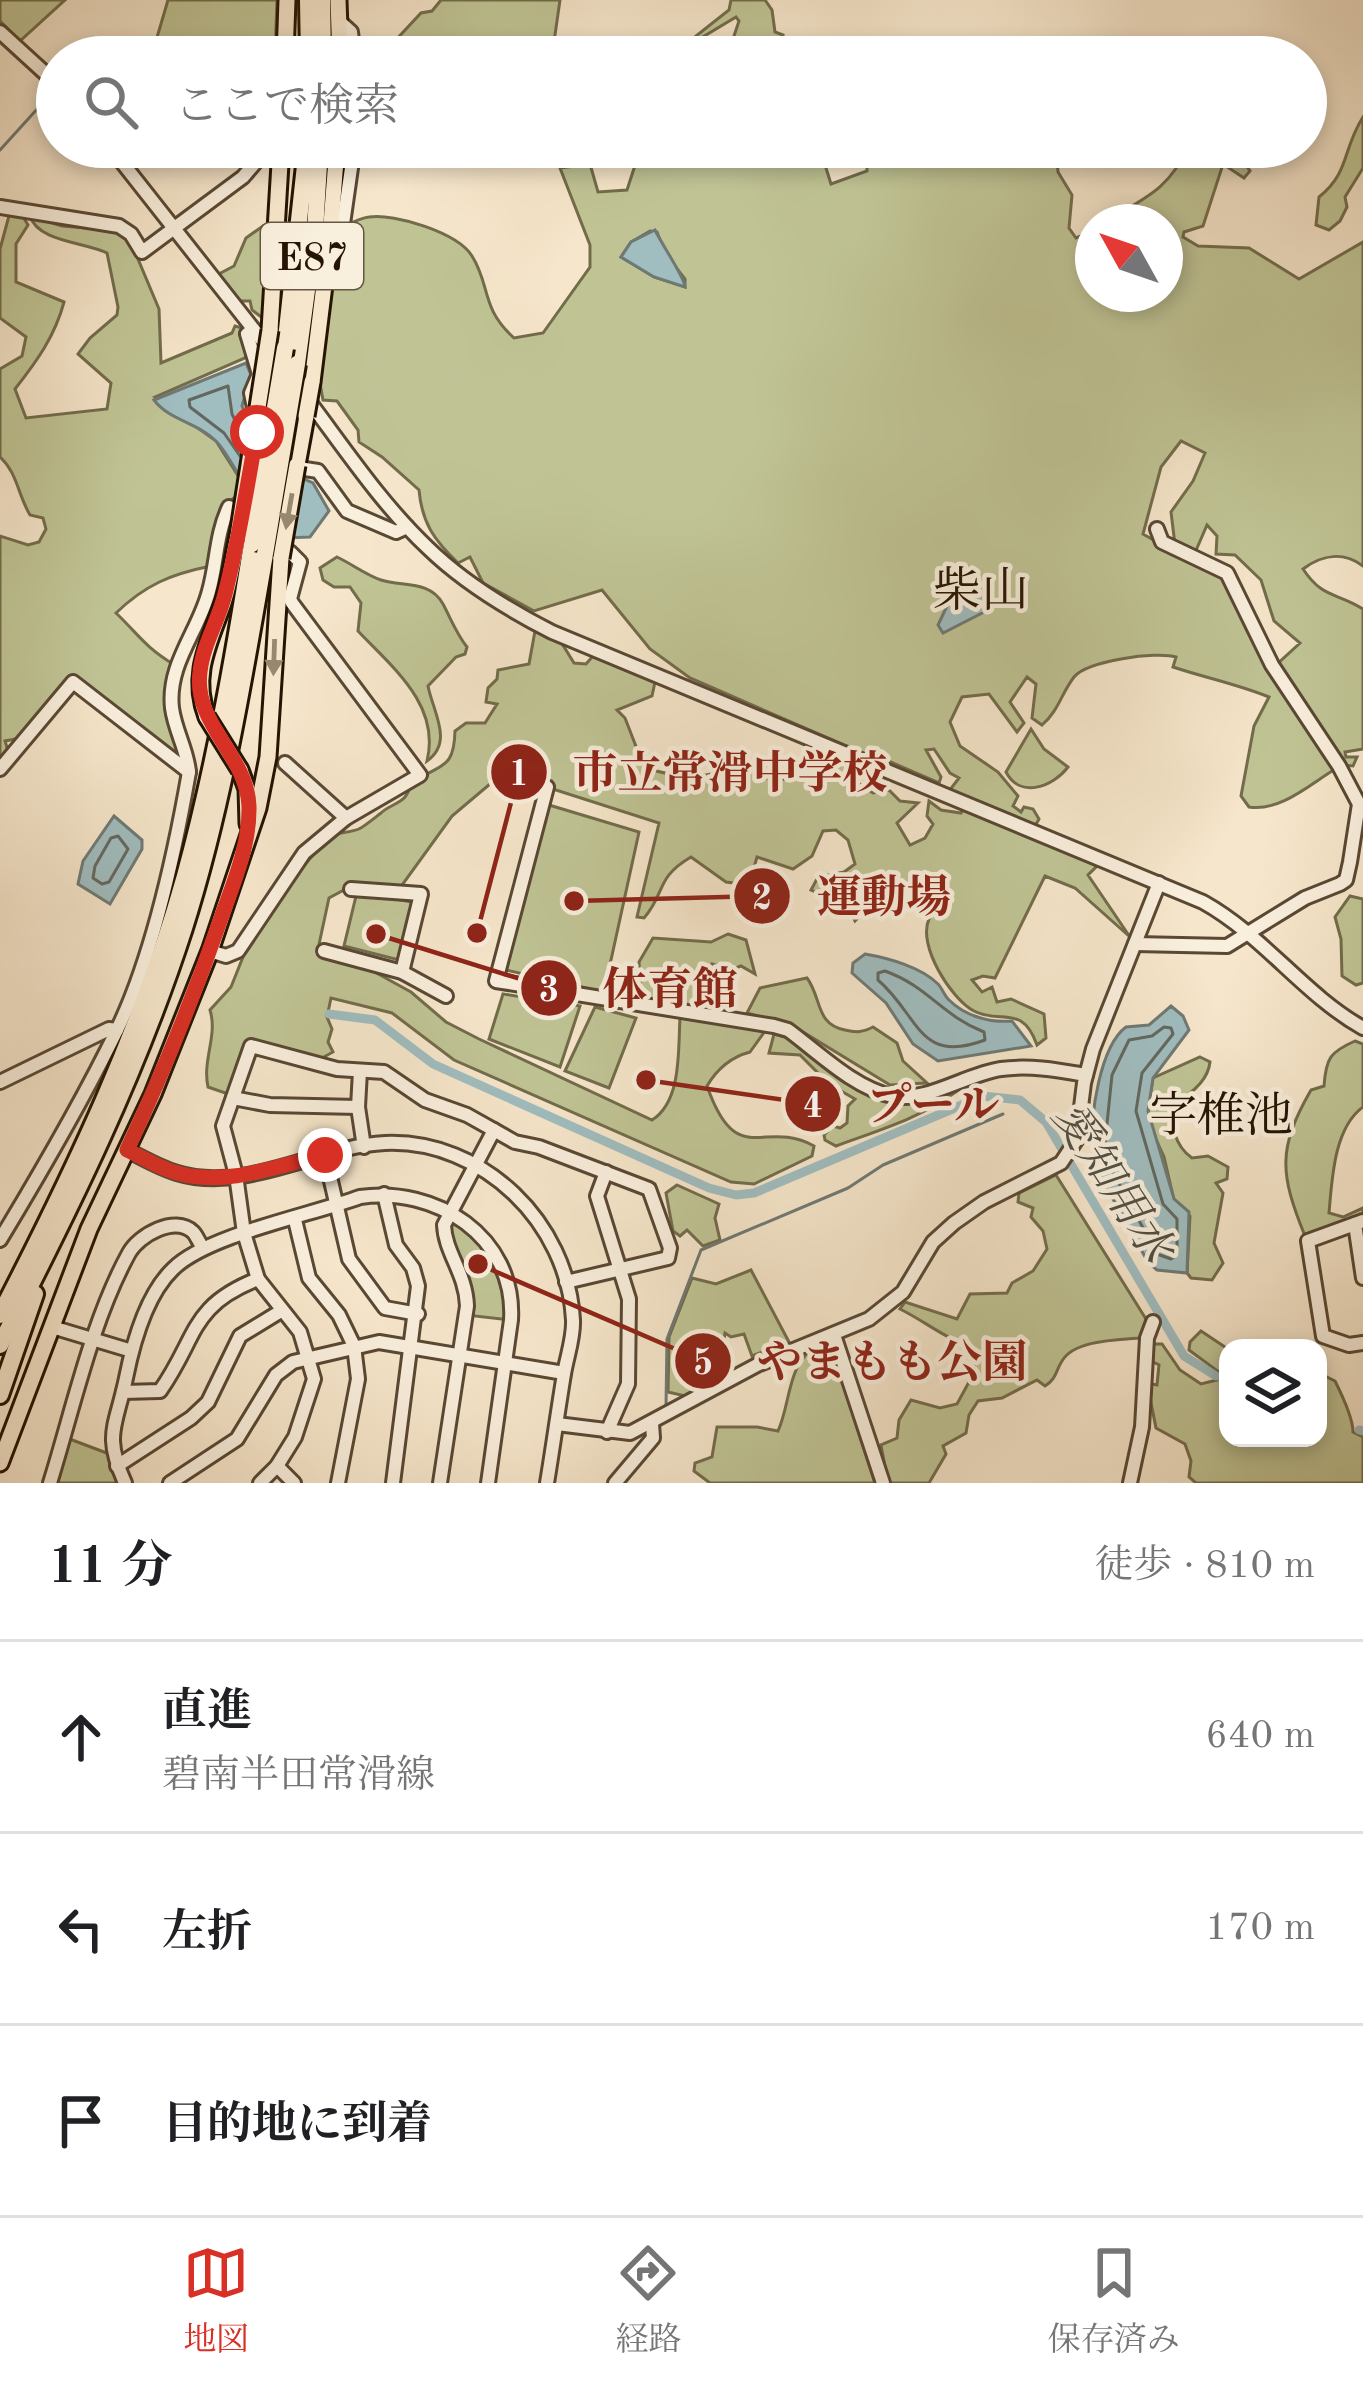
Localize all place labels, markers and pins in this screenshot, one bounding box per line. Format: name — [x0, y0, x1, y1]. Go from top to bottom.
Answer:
callout: 市立常滑中学校 — [489, 732, 912, 813]
callout: 運動場 — [732, 856, 975, 937]
callout: 体育館 — [519, 948, 762, 1029]
callout: プール — [783, 1064, 1024, 1145]
callout: やまもも公園 — [673, 1320, 1051, 1401]

